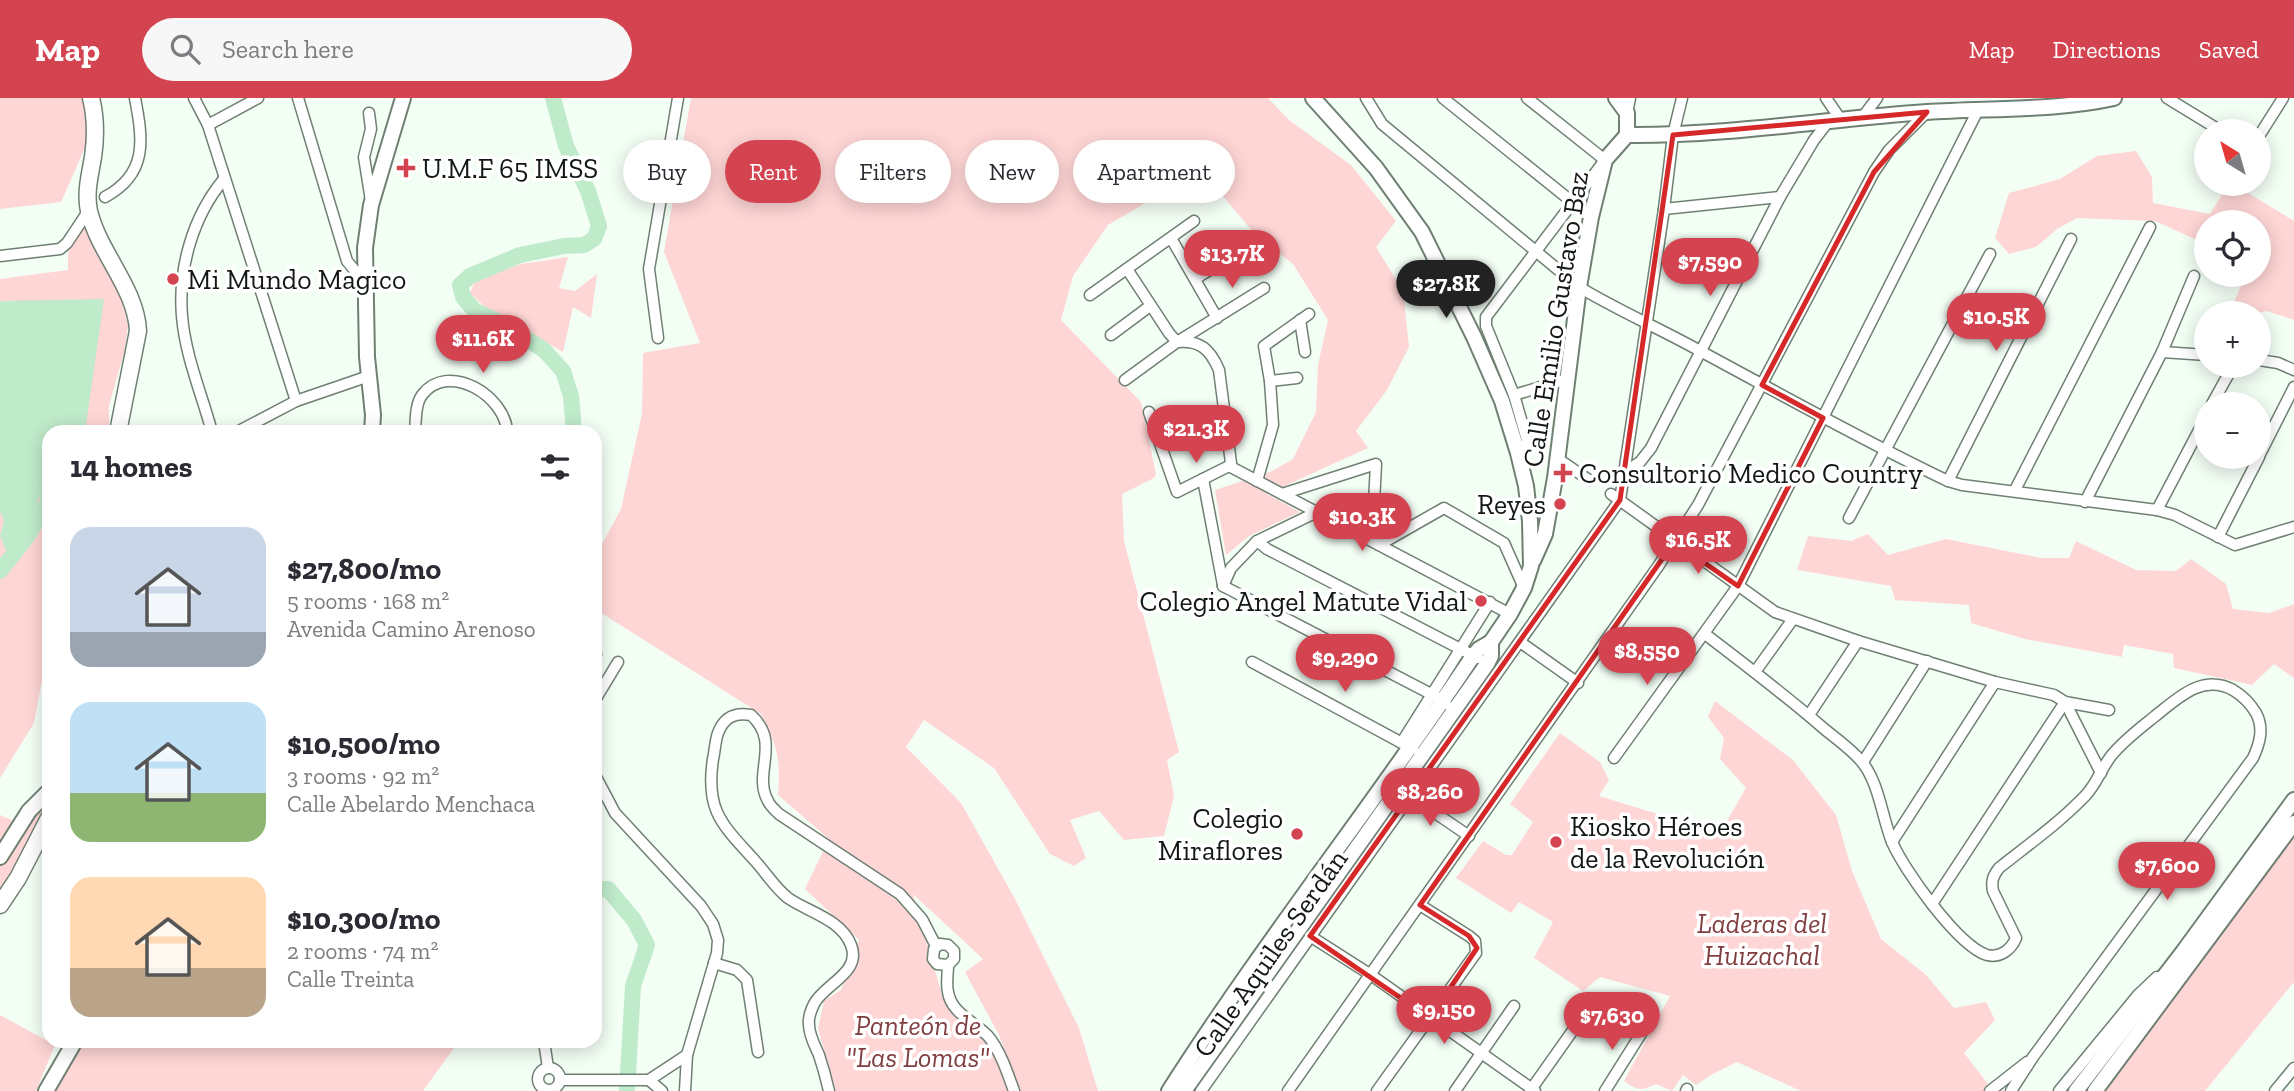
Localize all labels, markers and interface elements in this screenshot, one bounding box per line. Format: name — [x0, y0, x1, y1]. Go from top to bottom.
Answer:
search box — [142, 18, 632, 81]
text: Map — [35, 30, 100, 69]
icon: search — [166, 30, 204, 68]
text: Search here — [222, 33, 354, 65]
text: Map — [1969, 35, 2015, 64]
text: Directions — [2053, 35, 2161, 64]
text: Saved — [2199, 35, 2259, 64]
north arrow — [2194, 119, 2272, 196]
map controls — [2194, 119, 2271, 469]
chip: Buy — [623, 140, 711, 203]
chip: Rent — [725, 140, 821, 203]
chip: Filters — [835, 140, 951, 203]
chip: New — [965, 140, 1059, 203]
chip: Apartment — [1073, 140, 1235, 203]
place label: U.M.F 65 IMSS — [422, 152, 598, 185]
marker: U.M.F 65 IMSS — [396, 158, 416, 178]
street label: Calle Emilio Gustavo Baz — [1516, 169, 1595, 469]
button: locate — [2194, 210, 2271, 287]
pin: $13.7K — [1175, 230, 1289, 290]
pin: $7,590 — [1653, 238, 1767, 298]
text: $13.7K — [1200, 239, 1264, 267]
text: $7,590 — [1678, 247, 1742, 275]
pin: $27.8K — [1389, 260, 1503, 320]
place label: Mi Mundo Magico — [187, 263, 406, 296]
text: $27.8K — [1412, 269, 1480, 297]
marker: Mi Mundo Magico — [165, 271, 181, 287]
pin: $10.5K — [1939, 294, 2053, 353]
button: + — [2194, 301, 2271, 378]
text: $10.5K — [1963, 302, 2029, 330]
pin: $11.6K — [426, 316, 540, 375]
text: $11.6K — [452, 324, 514, 352]
button: − — [2194, 392, 2271, 469]
pin: $21.3K — [1139, 406, 1253, 465]
text: $21.3K — [1163, 414, 1229, 442]
icon: filters — [536, 448, 574, 486]
text: 14 homes — [70, 449, 193, 485]
place label: Consultorio Medico Country — [1579, 457, 1923, 490]
marker: Consultorio Medico Country — [1553, 463, 1573, 483]
place label: Reyes — [1477, 488, 1546, 521]
pin: $10.3K — [1305, 494, 1419, 553]
marker: Reyes — [1552, 496, 1568, 512]
text: $10.3K — [1329, 502, 1395, 530]
pin: $16.5K — [1641, 517, 1755, 576]
text: $16.5K — [1665, 525, 1731, 553]
text: $27,800/mo — [287, 551, 441, 587]
icon: home — [126, 555, 210, 639]
place label: Colegio Angel Matute Vidal — [1140, 585, 1467, 618]
text: 5 rooms · 168 m² — [287, 587, 449, 615]
marker: Colegio Angel Matute Vidal — [1473, 593, 1489, 609]
text: Avenida Camino Arenoso — [287, 615, 536, 643]
pin: $8,550 — [1590, 628, 1704, 687]
pin: $9,290 — [1288, 634, 1402, 694]
text: $8,550 — [1614, 636, 1680, 664]
text: $9,290 — [1312, 643, 1378, 671]
text: $10,500/mo — [287, 726, 440, 762]
icon: home — [126, 730, 210, 814]
text: 3 rooms · 92 m² — [287, 762, 439, 790]
pin: $8,260 — [1373, 768, 1487, 828]
text: $8,260 — [1397, 777, 1463, 805]
text: Calle Abelardo Menchaca — [287, 790, 535, 818]
place label: Colegio Miraflores — [1158, 802, 1283, 867]
place label: Kiosko Héroes de la Revolución — [1570, 810, 1764, 875]
marker: Colegio Miraflores — [1289, 826, 1305, 842]
marker: Kiosko Héroes de la Revolución — [1548, 834, 1564, 850]
pin: $7,600 — [2110, 842, 2224, 902]
street label: Calle Aquiles Serdán — [1186, 843, 1354, 1063]
text: $7,600 — [2134, 851, 2200, 879]
text: $10,300/mo — [287, 901, 440, 937]
icon: home — [126, 905, 210, 989]
park label: Laderas del Huizachal — [1697, 907, 1827, 972]
text: 2 rooms · 74 m² — [287, 937, 438, 965]
text: Calle Treinta — [287, 965, 414, 993]
pin: $9,150 — [1387, 986, 1501, 1046]
pin: $7,630 — [1555, 992, 1669, 1052]
text: $9,150 — [1412, 995, 1476, 1023]
text: $7,630 — [1580, 1001, 1644, 1029]
park label: Panteón de "Las Lomas" — [846, 1009, 990, 1074]

